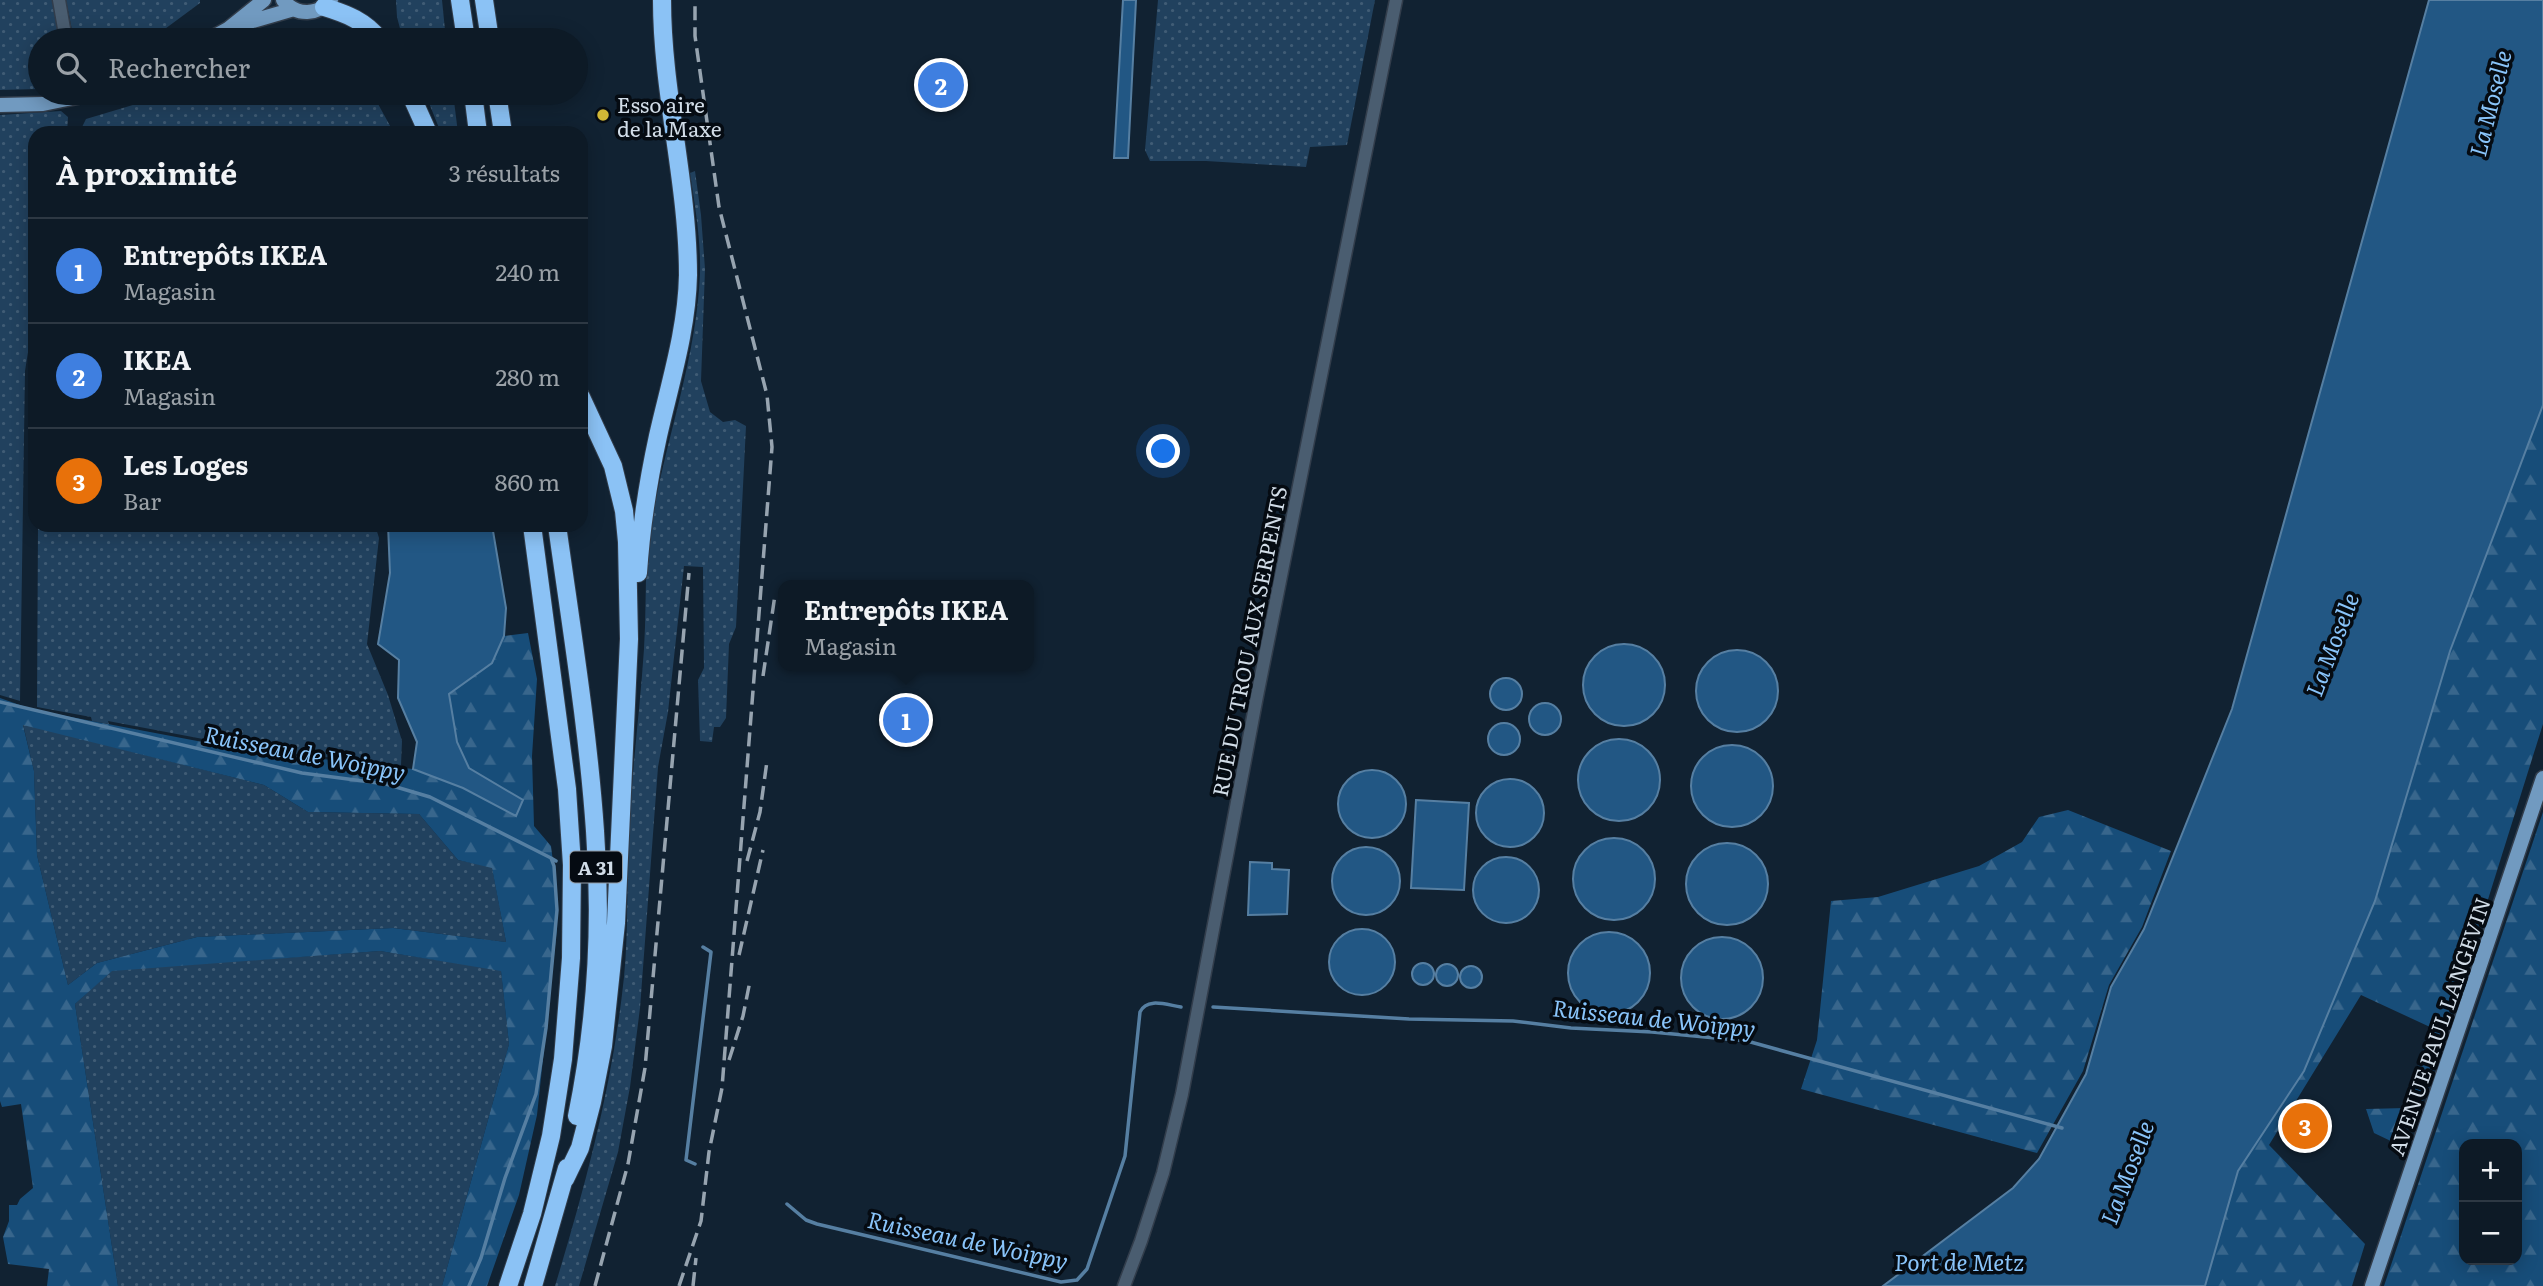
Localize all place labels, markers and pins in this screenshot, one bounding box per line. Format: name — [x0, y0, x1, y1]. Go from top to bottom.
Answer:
pin: 2 — [918, 59, 964, 111]
place label: Esso aire de la Maxe — [617, 88, 722, 143]
marker: Esso aire de la Maxe — [595, 107, 611, 123]
pin: 1 — [883, 694, 929, 746]
pin: 3 — [2282, 1100, 2328, 1152]

